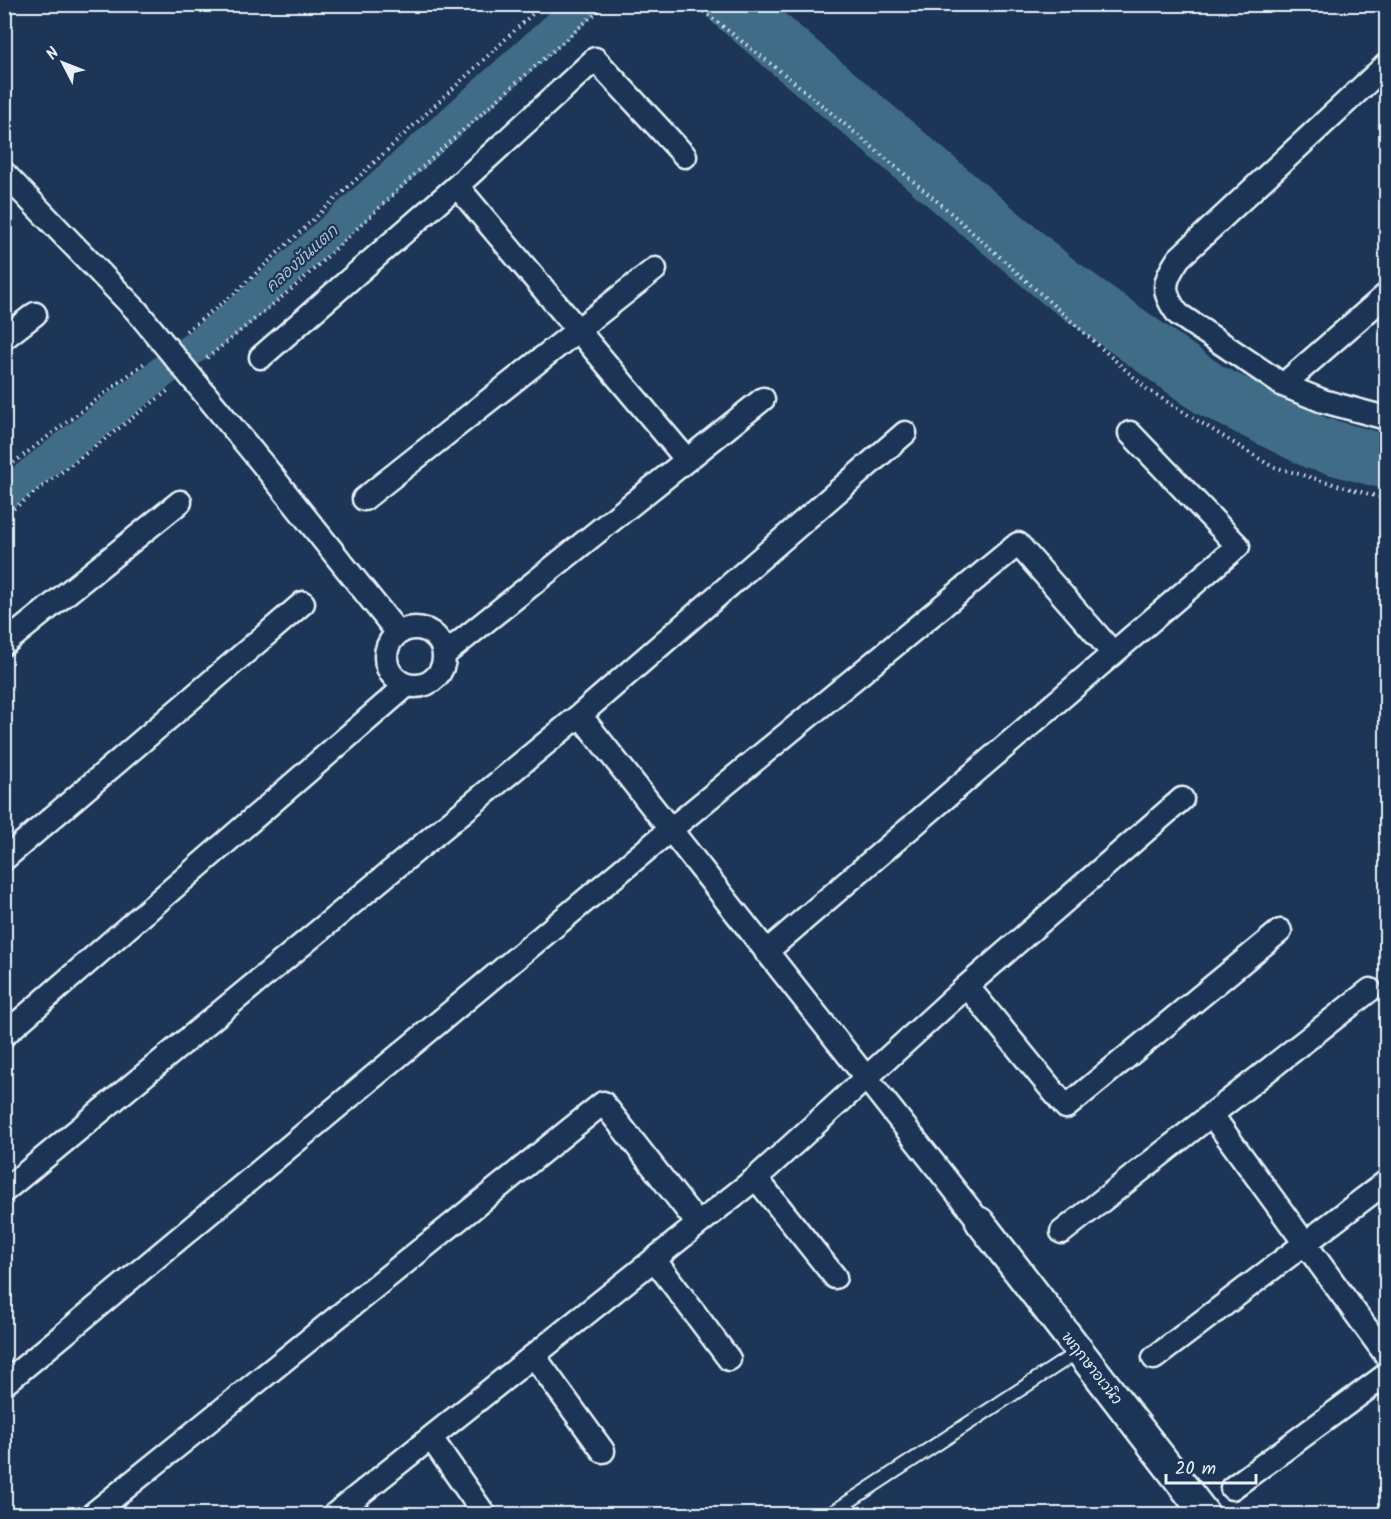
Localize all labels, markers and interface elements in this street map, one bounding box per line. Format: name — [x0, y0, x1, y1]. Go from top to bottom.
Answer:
north arrow — [33, 33, 93, 93]
text: N — [40, 42, 66, 66]
water label: คลองขันแตก — [260, 219, 344, 299]
street label: พฤกษาอเวนิว — [1055, 1327, 1128, 1410]
scale bar — [1166, 1447, 1256, 1485]
text: 20 m — [1175, 1455, 1216, 1484]

